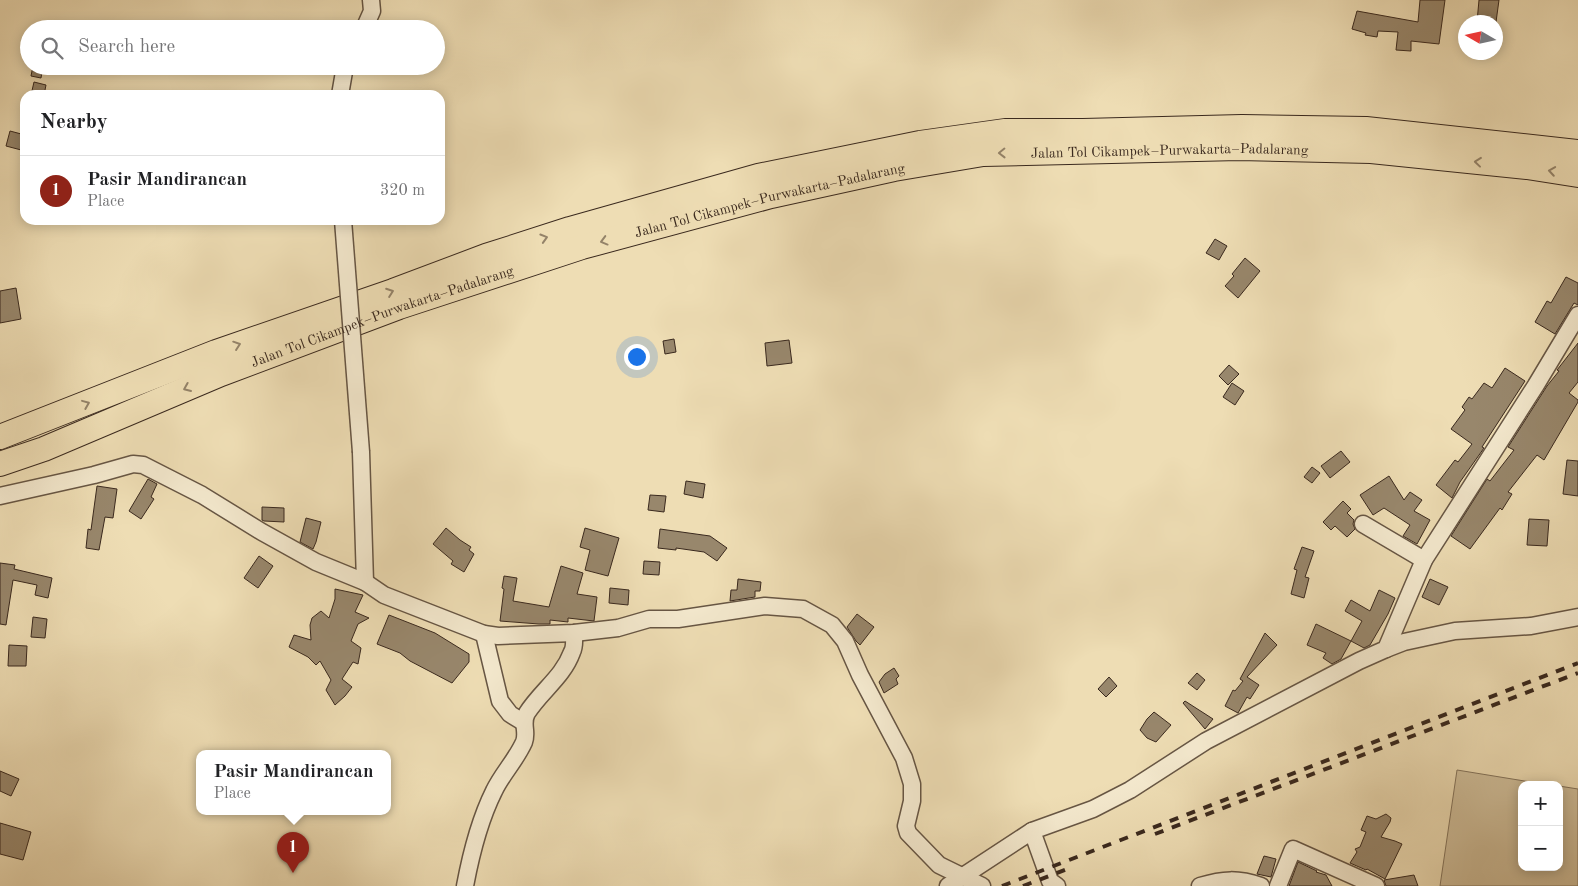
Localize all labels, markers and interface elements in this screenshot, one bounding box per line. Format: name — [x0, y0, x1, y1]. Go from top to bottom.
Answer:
north arrow — [1458, 15, 1503, 60]
search box — [20, 20, 445, 75]
icon: search — [38, 34, 66, 62]
text: Search here — [78, 38, 175, 57]
text: Nearby — [40, 112, 108, 133]
street label: Jalan Tol Cikampek–Purwakarta–Padalarang — [1031, 142, 1309, 161]
one-way arrow — [997, 148, 1005, 159]
one-way arrow — [1474, 157, 1482, 168]
street label: Jalan Tol Cikampek–Purwakarta–Padalarang — [633, 161, 906, 240]
one-way arrow — [1548, 166, 1556, 177]
text: Pasir Mandirancan — [87, 171, 247, 190]
text: 1 — [51, 183, 61, 199]
text: 320 m — [380, 183, 425, 199]
text: Place — [87, 194, 124, 210]
one-way arrow — [539, 233, 547, 243]
one-way arrow — [600, 235, 609, 246]
street label: Jalan Tol Cikampek–Purwakarta–Padalarang — [249, 264, 516, 370]
one-way arrow — [386, 288, 394, 298]
one-way arrow — [232, 341, 241, 351]
your location — [624, 344, 650, 370]
one-way arrow — [183, 382, 192, 393]
one-way arrow — [81, 400, 90, 411]
popup — [196, 750, 391, 815]
text: Pasir Mandirancan — [213, 763, 374, 782]
map controls — [1518, 781, 1563, 871]
button: + — [1518, 781, 1563, 826]
text: Place — [213, 786, 251, 802]
button: − — [1518, 826, 1563, 871]
pin: 1 — [277, 832, 309, 873]

